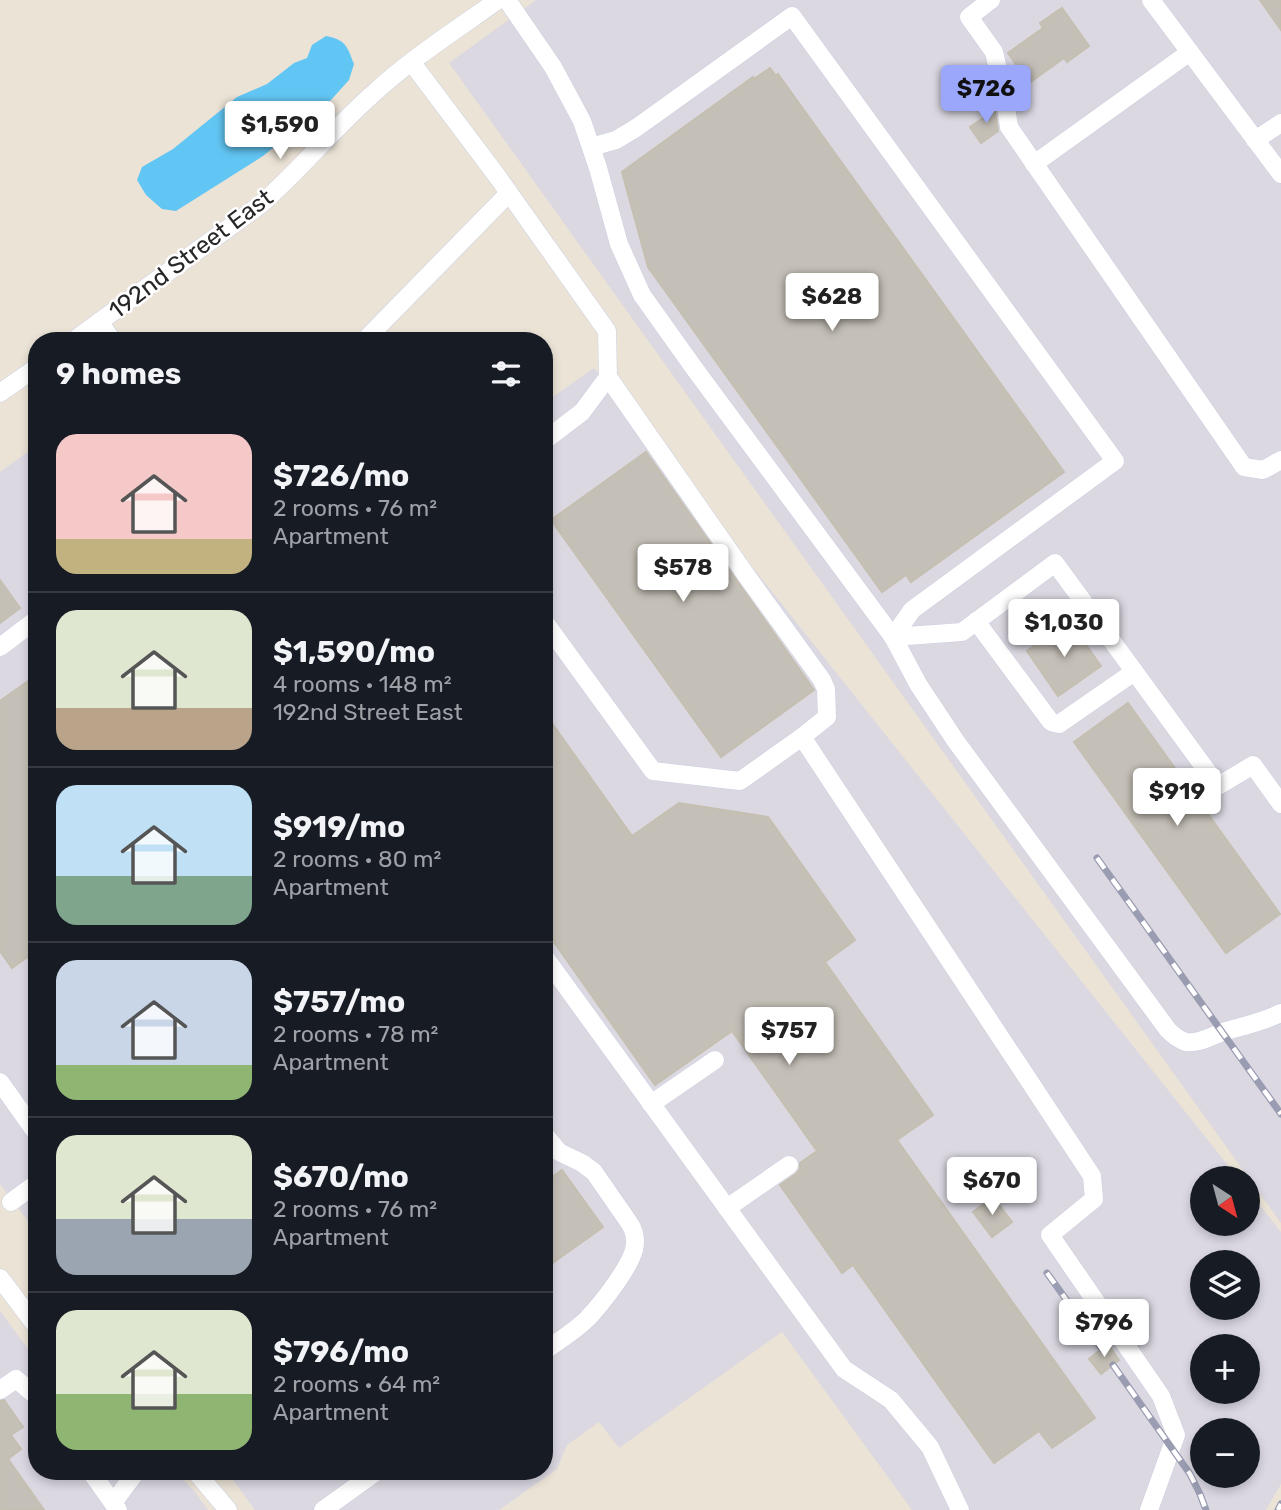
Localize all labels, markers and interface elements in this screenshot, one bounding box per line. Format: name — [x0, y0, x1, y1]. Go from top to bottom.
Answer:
pin: $726 — [945, 66, 1027, 125]
text: $726 — [957, 74, 1015, 102]
pin: $1,590 — [223, 102, 337, 161]
text: $1,590 — [241, 110, 319, 138]
street label: 192nd Street East — [104, 183, 278, 325]
pin: $628 — [791, 274, 873, 333]
text: $628 — [802, 282, 862, 310]
icon: filters — [487, 355, 525, 393]
text: 9 homes — [56, 356, 181, 392]
text: $726/mo — [273, 458, 409, 494]
icon: home — [112, 462, 196, 546]
text: 2 rooms · 76 m² — [273, 494, 437, 522]
text: Apartment — [273, 522, 389, 550]
pin: $578 — [642, 544, 724, 604]
text: $578 — [654, 553, 712, 581]
pin: $1,030 — [1007, 600, 1121, 659]
text: $1,030 — [1024, 608, 1104, 636]
text: $1,590/mo — [273, 634, 435, 670]
icon: home — [112, 638, 196, 722]
text: 4 rooms · 148 m² — [273, 670, 452, 698]
text: 192nd Street East — [273, 698, 463, 726]
pin: $919 — [1136, 768, 1218, 828]
text: $919 — [1149, 777, 1205, 805]
text: $919/mo — [273, 809, 405, 845]
icon: home — [112, 813, 196, 897]
text: 2 rooms · 80 m² — [273, 845, 441, 873]
text: Apartment — [273, 873, 389, 901]
text: $757/mo — [273, 984, 405, 1020]
icon: home — [112, 988, 196, 1072]
pin: $757 — [748, 1007, 830, 1067]
text: $757 — [761, 1016, 817, 1044]
text: 2 rooms · 78 m² — [273, 1020, 438, 1048]
text: Apartment — [273, 1048, 389, 1076]
pin: $670 — [951, 1158, 1033, 1217]
text: $670/mo — [273, 1159, 409, 1195]
icon: home — [112, 1163, 196, 1247]
text: $670 — [963, 1166, 1021, 1194]
north arrow — [1190, 1166, 1260, 1236]
map controls — [1190, 1166, 1260, 1488]
text: 2 rooms · 76 m² — [273, 1195, 437, 1223]
text: Apartment — [273, 1223, 389, 1251]
button: layers — [1190, 1250, 1260, 1320]
pin: $796 — [1063, 1300, 1145, 1359]
text: $796 — [1075, 1308, 1133, 1336]
text: $796/mo — [273, 1334, 409, 1370]
button: + — [1190, 1334, 1260, 1404]
icon: home — [112, 1338, 196, 1422]
text: 2 rooms · 64 m² — [273, 1370, 440, 1398]
text: Apartment — [273, 1398, 389, 1426]
button: − — [1190, 1418, 1260, 1488]

